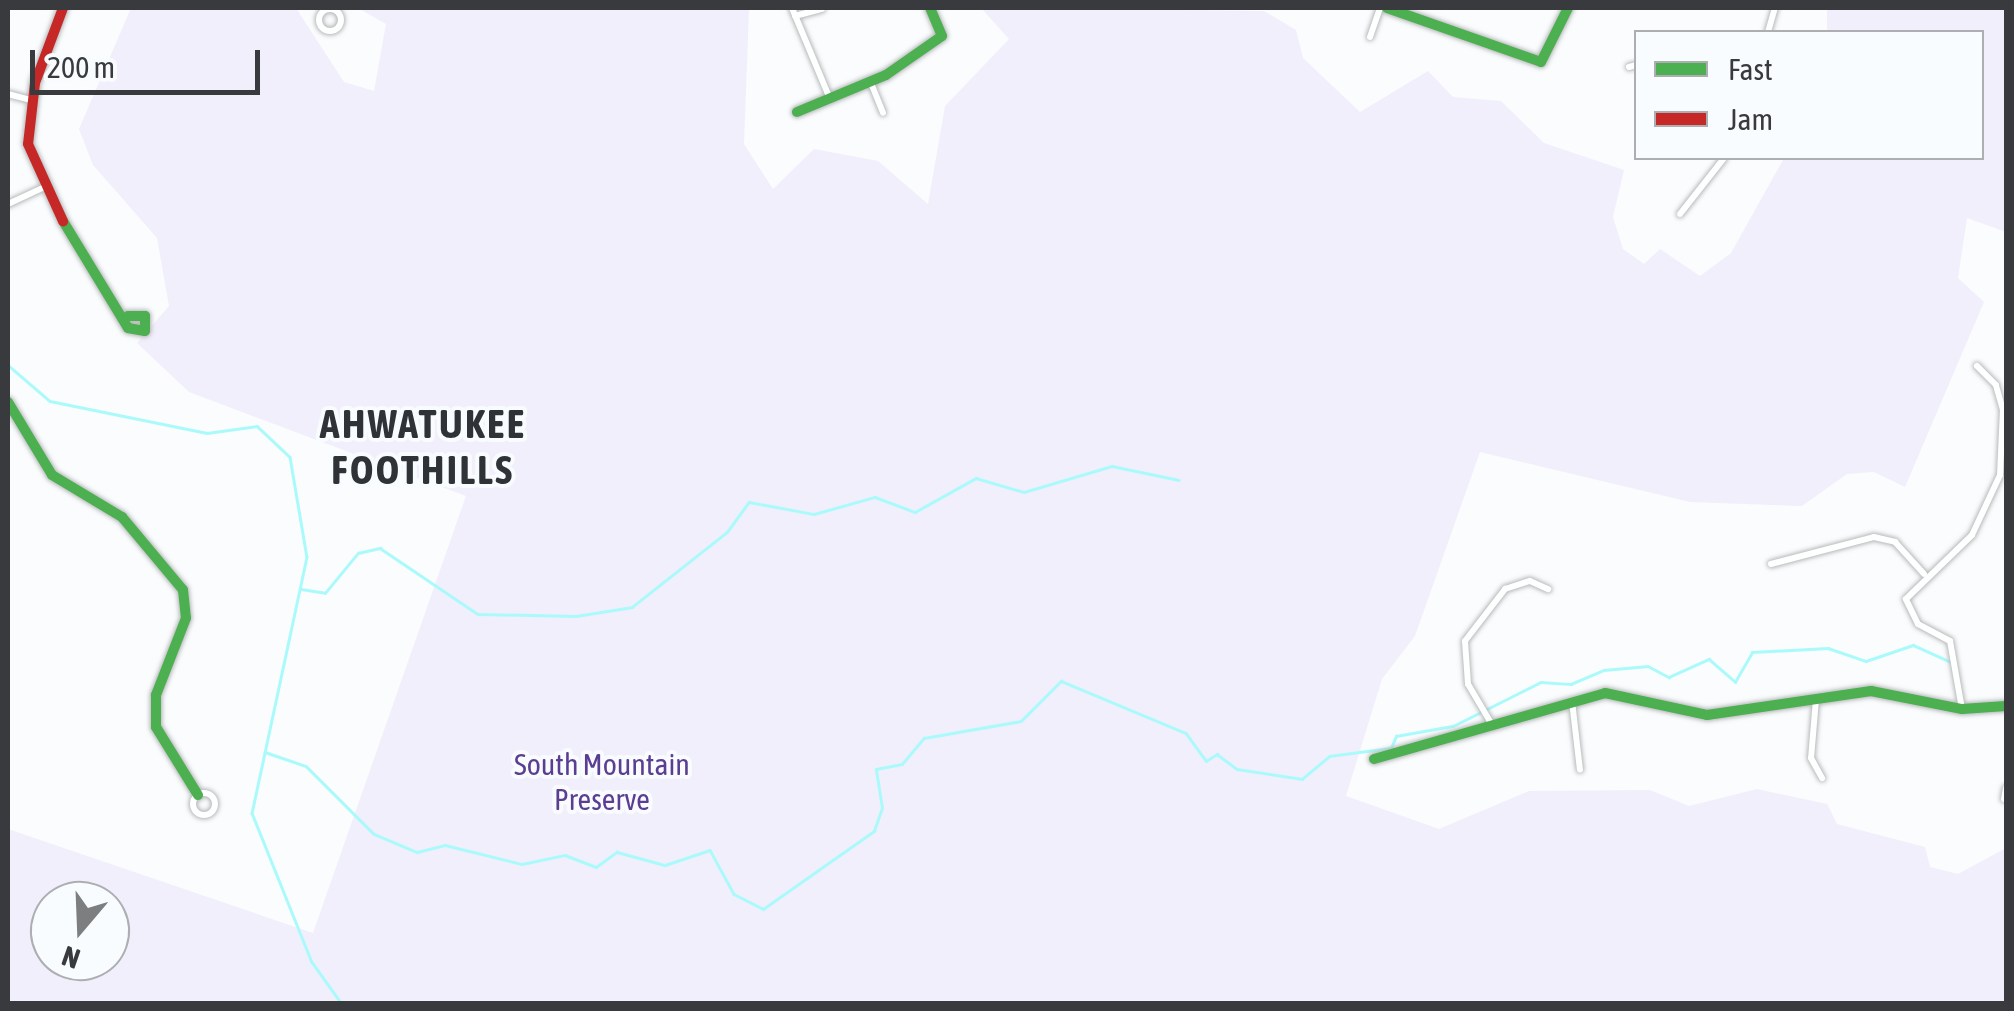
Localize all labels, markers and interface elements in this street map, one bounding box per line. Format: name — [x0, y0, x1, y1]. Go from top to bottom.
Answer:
scale bar — [35, 30, 265, 92]
legend — [1634, 30, 1984, 160]
text: 200 m — [47, 50, 115, 84]
text: Fast — [1728, 52, 1773, 86]
text: Jam — [1728, 102, 1773, 136]
district label: AHWATUKEE FOOTHILLS — [320, 400, 526, 494]
park label: South Mountain Preserve — [514, 746, 690, 816]
north arrow — [30, 881, 130, 981]
text: N — [58, 940, 84, 975]

